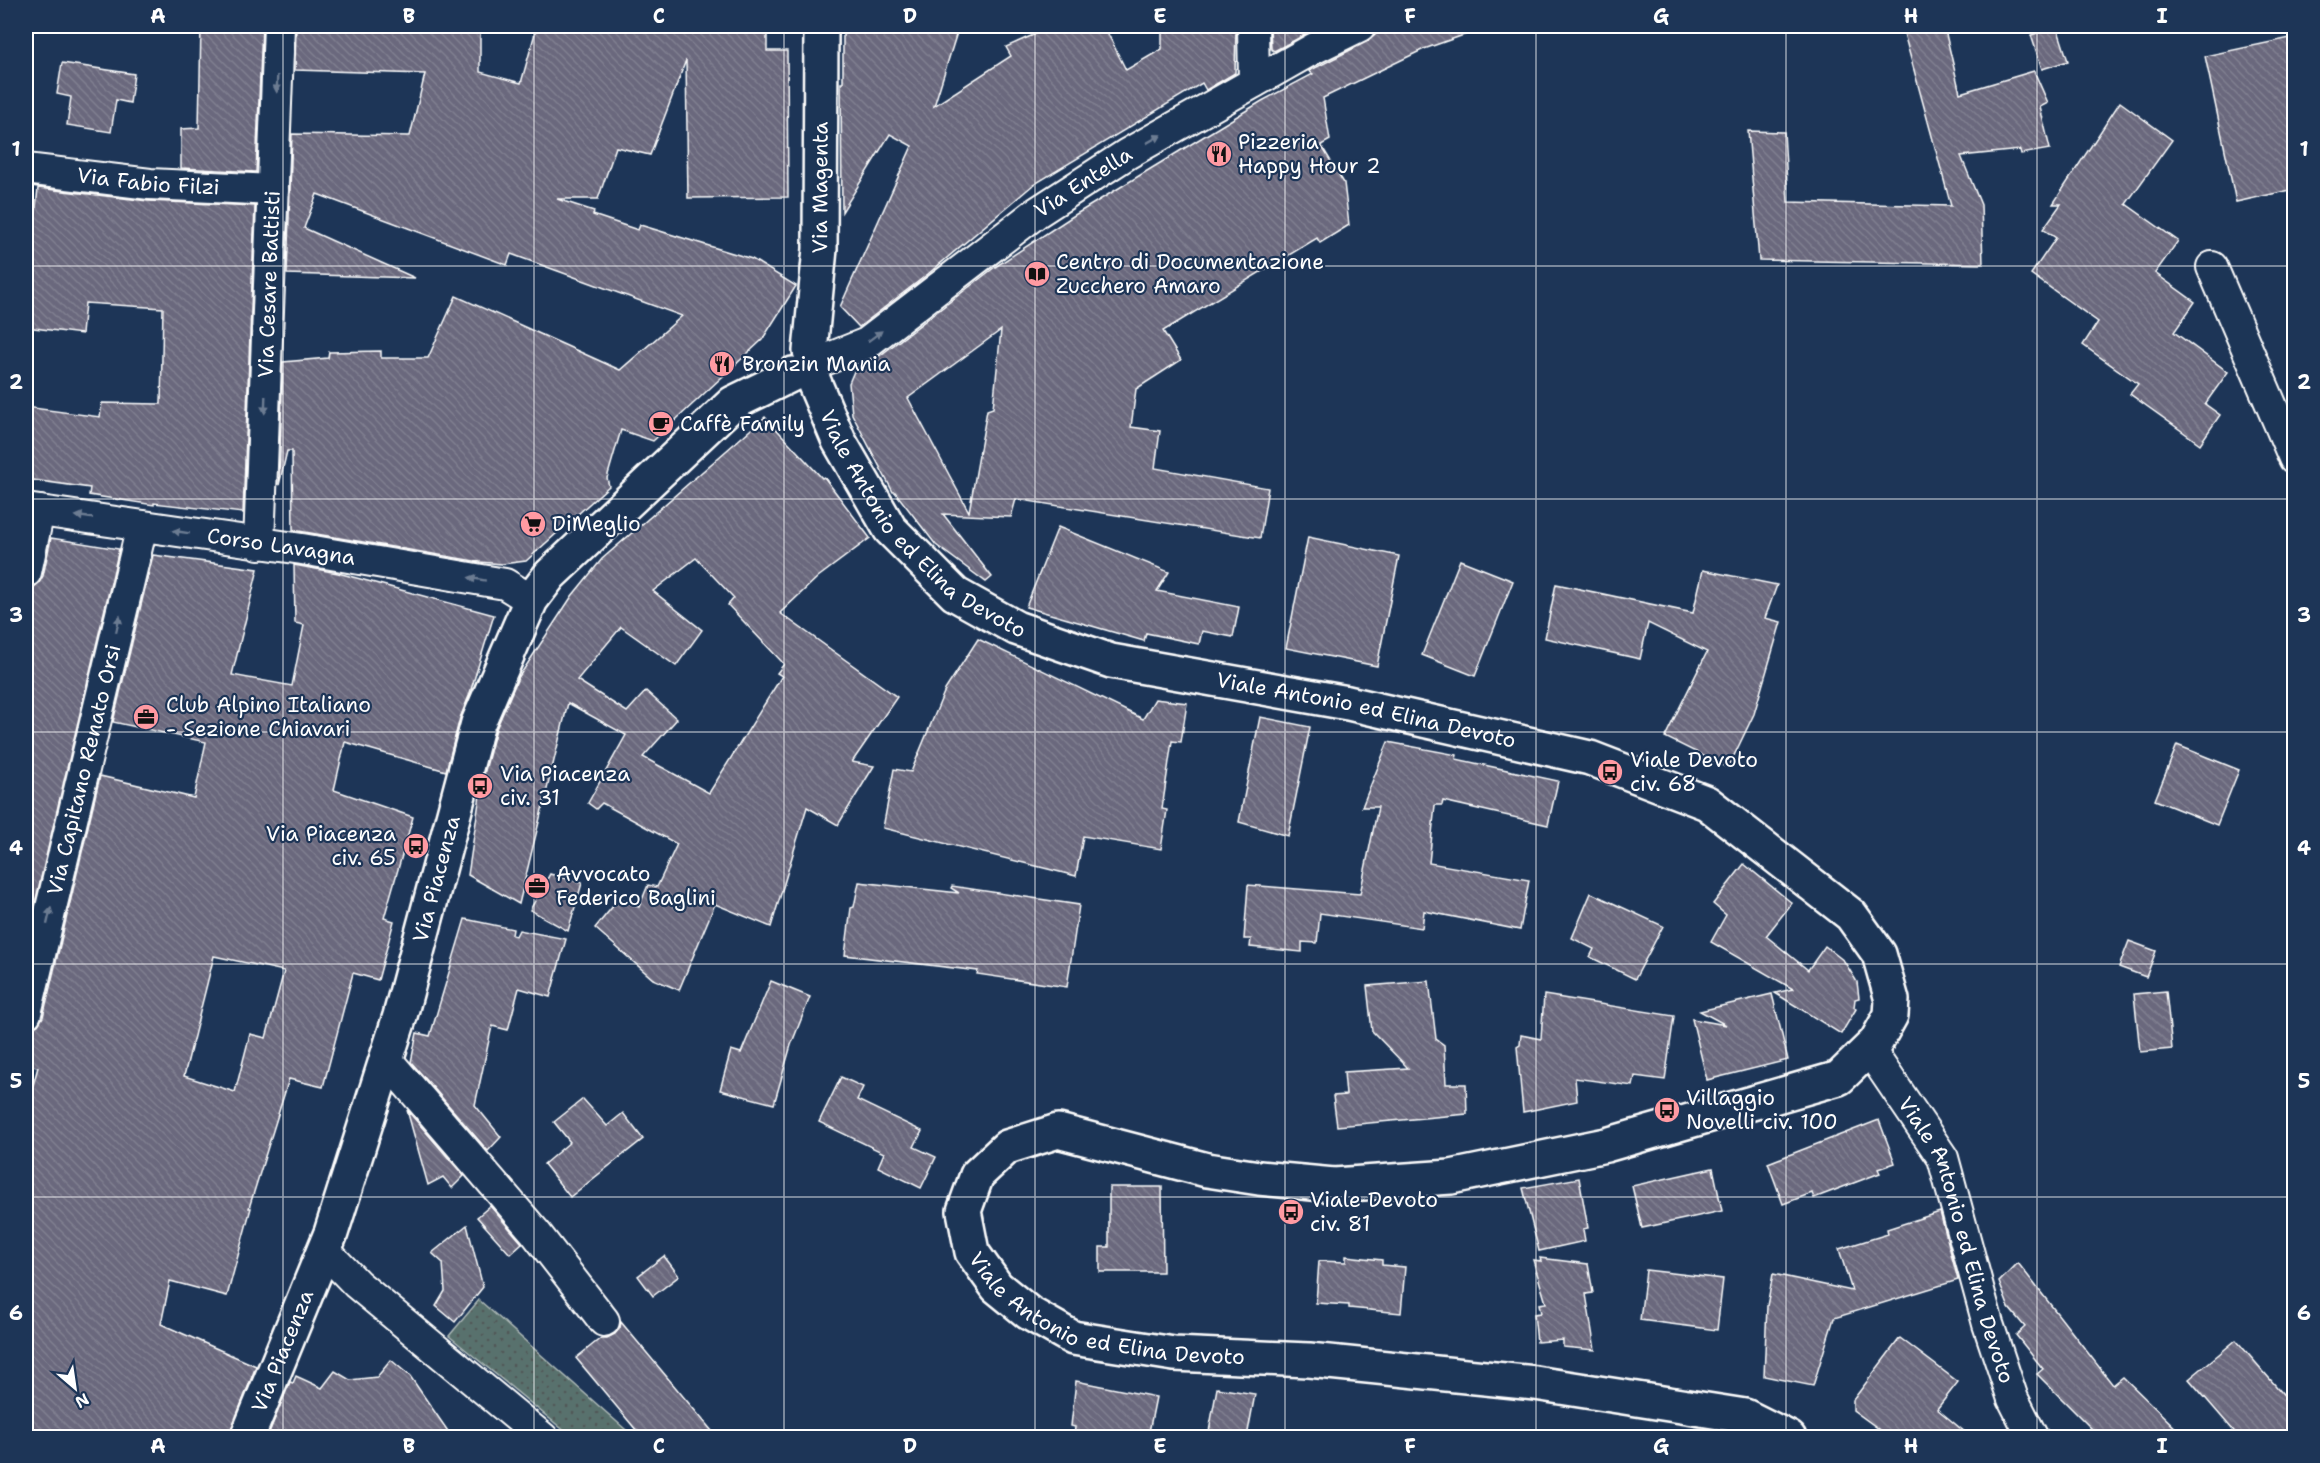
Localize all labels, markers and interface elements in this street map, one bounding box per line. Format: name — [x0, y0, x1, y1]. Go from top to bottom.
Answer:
text: A — [150, 3, 166, 29]
text: B — [403, 3, 415, 29]
text: C — [653, 3, 665, 29]
text: D — [903, 3, 917, 29]
text: E — [1153, 3, 1167, 29]
text: F — [1404, 3, 1416, 29]
text: G — [1653, 3, 1669, 29]
text: H — [1904, 3, 1918, 29]
text: I — [2156, 3, 2168, 29]
one-way arrow — [272, 74, 281, 93]
street label: Via Magenta — [806, 121, 835, 253]
place label: Pizzeria Happy Hour 2 — [1238, 128, 1381, 180]
one-way arrow — [1146, 134, 1163, 144]
text: 1 — [11, 136, 21, 162]
text: 1 — [2299, 136, 2309, 162]
restaurant icon: Pizzeria Happy Hour 2 — [1204, 139, 1234, 169]
street label: Via Entella — [1029, 140, 1138, 224]
street label: Via Fabio Filzi — [75, 161, 220, 201]
street label: Via Cesare Battisti — [251, 190, 287, 378]
place label: Centro di Documentazione Zucchero Amaro — [1056, 248, 1324, 300]
library icon: Centro di Documentazione Zucchero Amaro — [1022, 259, 1052, 289]
one-way arrow — [867, 330, 883, 342]
restaurant icon: Bronzin Mania — [707, 349, 737, 379]
place label: Bronzin Mania — [742, 350, 891, 378]
text: 2 — [9, 369, 23, 395]
text: 2 — [2297, 369, 2311, 395]
one-way arrow — [260, 395, 269, 414]
street label: Viale Antonio ed Elina Devoto — [813, 406, 1029, 644]
cafe icon: Caffè Family — [646, 409, 676, 439]
place label: Caffè Family — [680, 410, 805, 438]
supermarket icon: DiMeglio — [518, 509, 548, 539]
place label: DiMeglio — [552, 510, 641, 538]
one-way arrow — [74, 513, 93, 522]
street label: Corso Lavagna — [205, 521, 358, 572]
one-way arrow — [171, 527, 190, 536]
one-way arrow — [468, 574, 487, 583]
text: 3 — [9, 602, 23, 628]
text: 3 — [2297, 602, 2311, 628]
one-way arrow — [114, 614, 124, 633]
street label: Via Capitano Renato Orsi — [41, 642, 127, 898]
street label: Viale Antonio ed Elina Devoto — [1214, 666, 1519, 755]
place label: Club Alpino Italiano - Sezione Chiavari — [166, 691, 371, 743]
office icon: Club Alpino Italiano - Sezione Chiavari — [131, 702, 161, 732]
place label: Viale Devoto civ. 68 — [1630, 746, 1758, 798]
bus stop icon: Viale Devoto civ. 68 — [1595, 757, 1625, 787]
place label: Via Piacenza civ. 31 — [500, 760, 630, 812]
bus stop icon: Via Piacenza civ. 31 — [465, 771, 495, 801]
street label: Via Piacenza — [406, 812, 467, 946]
place label: Via Piacenza civ. 65 — [266, 820, 396, 872]
bus stop icon: Via Piacenza civ. 65 — [401, 831, 431, 861]
text: 4 — [9, 835, 23, 861]
text: 4 — [2297, 835, 2311, 861]
place label: Avvocato Federico Baglini — [556, 860, 716, 912]
office icon: Avvocato Federico Baglini — [522, 871, 552, 901]
one-way arrow — [44, 906, 54, 925]
text: 5 — [10, 1068, 22, 1094]
text: 5 — [2298, 1068, 2310, 1094]
place label: Villaggio Novelli civ. 100 — [1686, 1084, 1838, 1136]
street label: Viale Antonio ed Elina Devoto — [1891, 1091, 2021, 1387]
bus stop icon: Villaggio Novelli civ. 100 — [1652, 1095, 1682, 1125]
place label: Viale Devoto civ. 81 — [1310, 1186, 1438, 1238]
bus stop icon: Viale Devoto civ. 81 — [1276, 1197, 1306, 1227]
street label: Viale Antonio ed Elina Devoto — [962, 1246, 1245, 1371]
street label: Via Piacenza — [245, 1285, 320, 1417]
text: 6 — [9, 1300, 23, 1326]
text: 6 — [2297, 1300, 2311, 1326]
north arrow — [45, 1358, 105, 1418]
text: N — [71, 1388, 93, 1413]
text: A — [150, 1433, 166, 1459]
text: B — [403, 1433, 415, 1459]
text: C — [653, 1433, 665, 1459]
text: D — [903, 1433, 917, 1459]
text: E — [1153, 1433, 1167, 1459]
text: F — [1404, 1433, 1416, 1459]
text: G — [1653, 1433, 1669, 1459]
text: H — [1904, 1433, 1918, 1459]
text: I — [2156, 1433, 2168, 1459]

